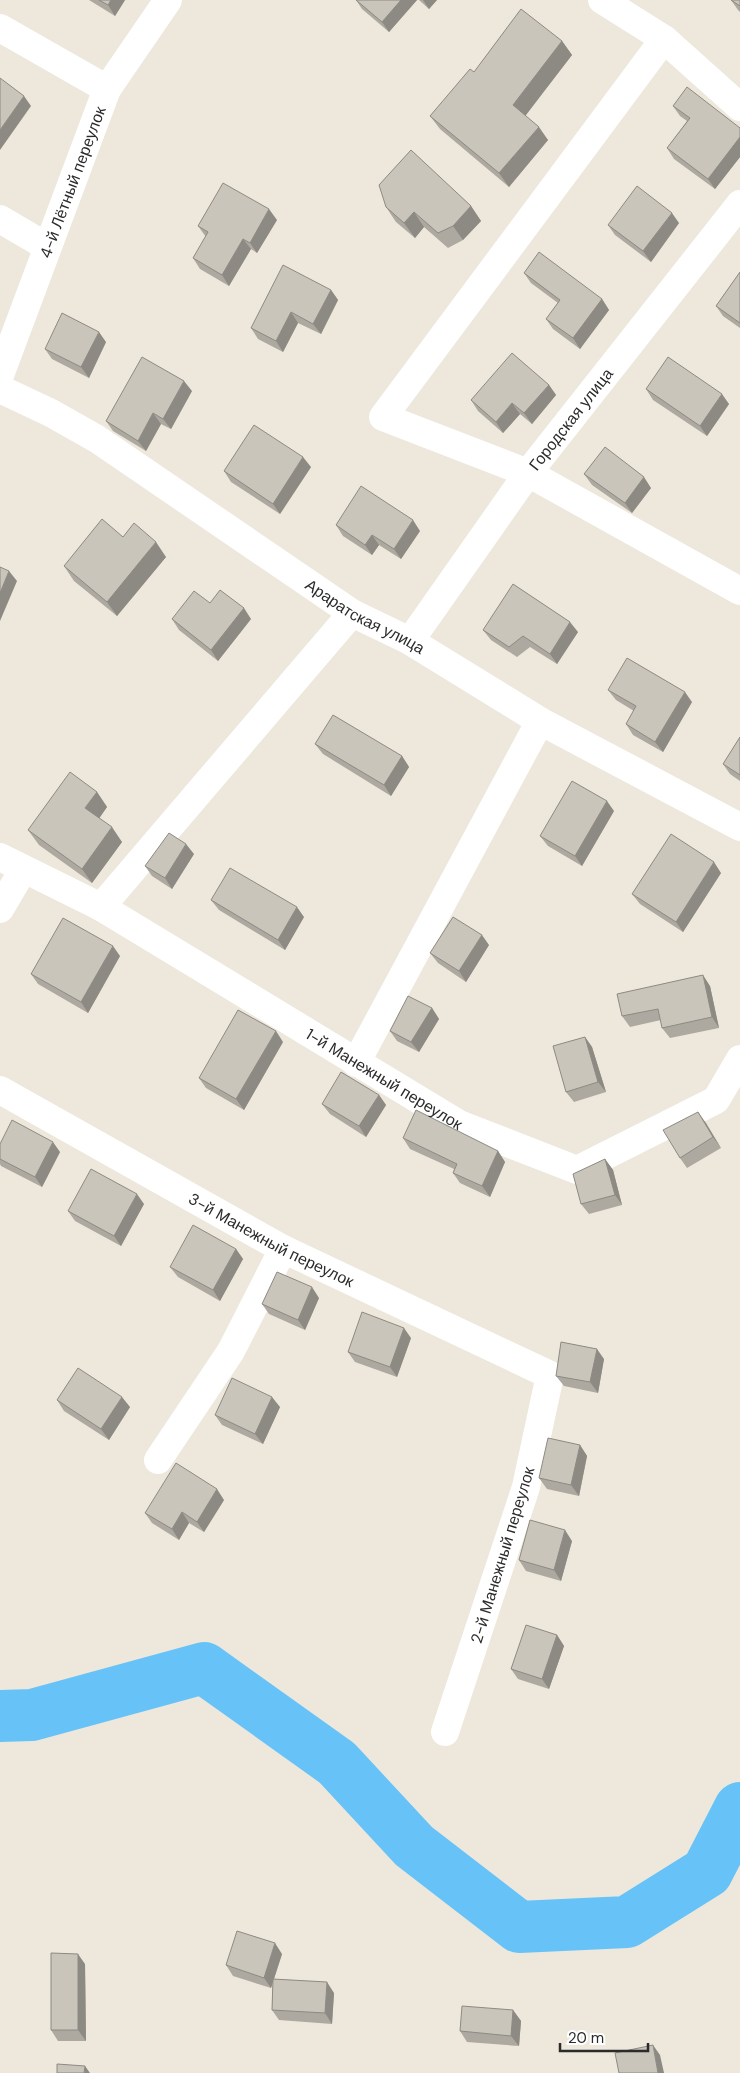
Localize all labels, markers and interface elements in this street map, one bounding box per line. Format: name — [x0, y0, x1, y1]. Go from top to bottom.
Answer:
street label: 4-й Лётный переулок — [35, 103, 111, 261]
street label: Городская улица — [524, 364, 618, 475]
street label: Араратская улица — [301, 574, 429, 659]
street label: 1-й Манежный переулок — [302, 1024, 467, 1135]
street label: 3-й Манежный переулок — [185, 1188, 358, 1292]
street label: 2-й Манежный переулок — [466, 1463, 540, 1646]
scale bar — [560, 2020, 648, 2052]
text: 20 m — [568, 2028, 604, 2048]

